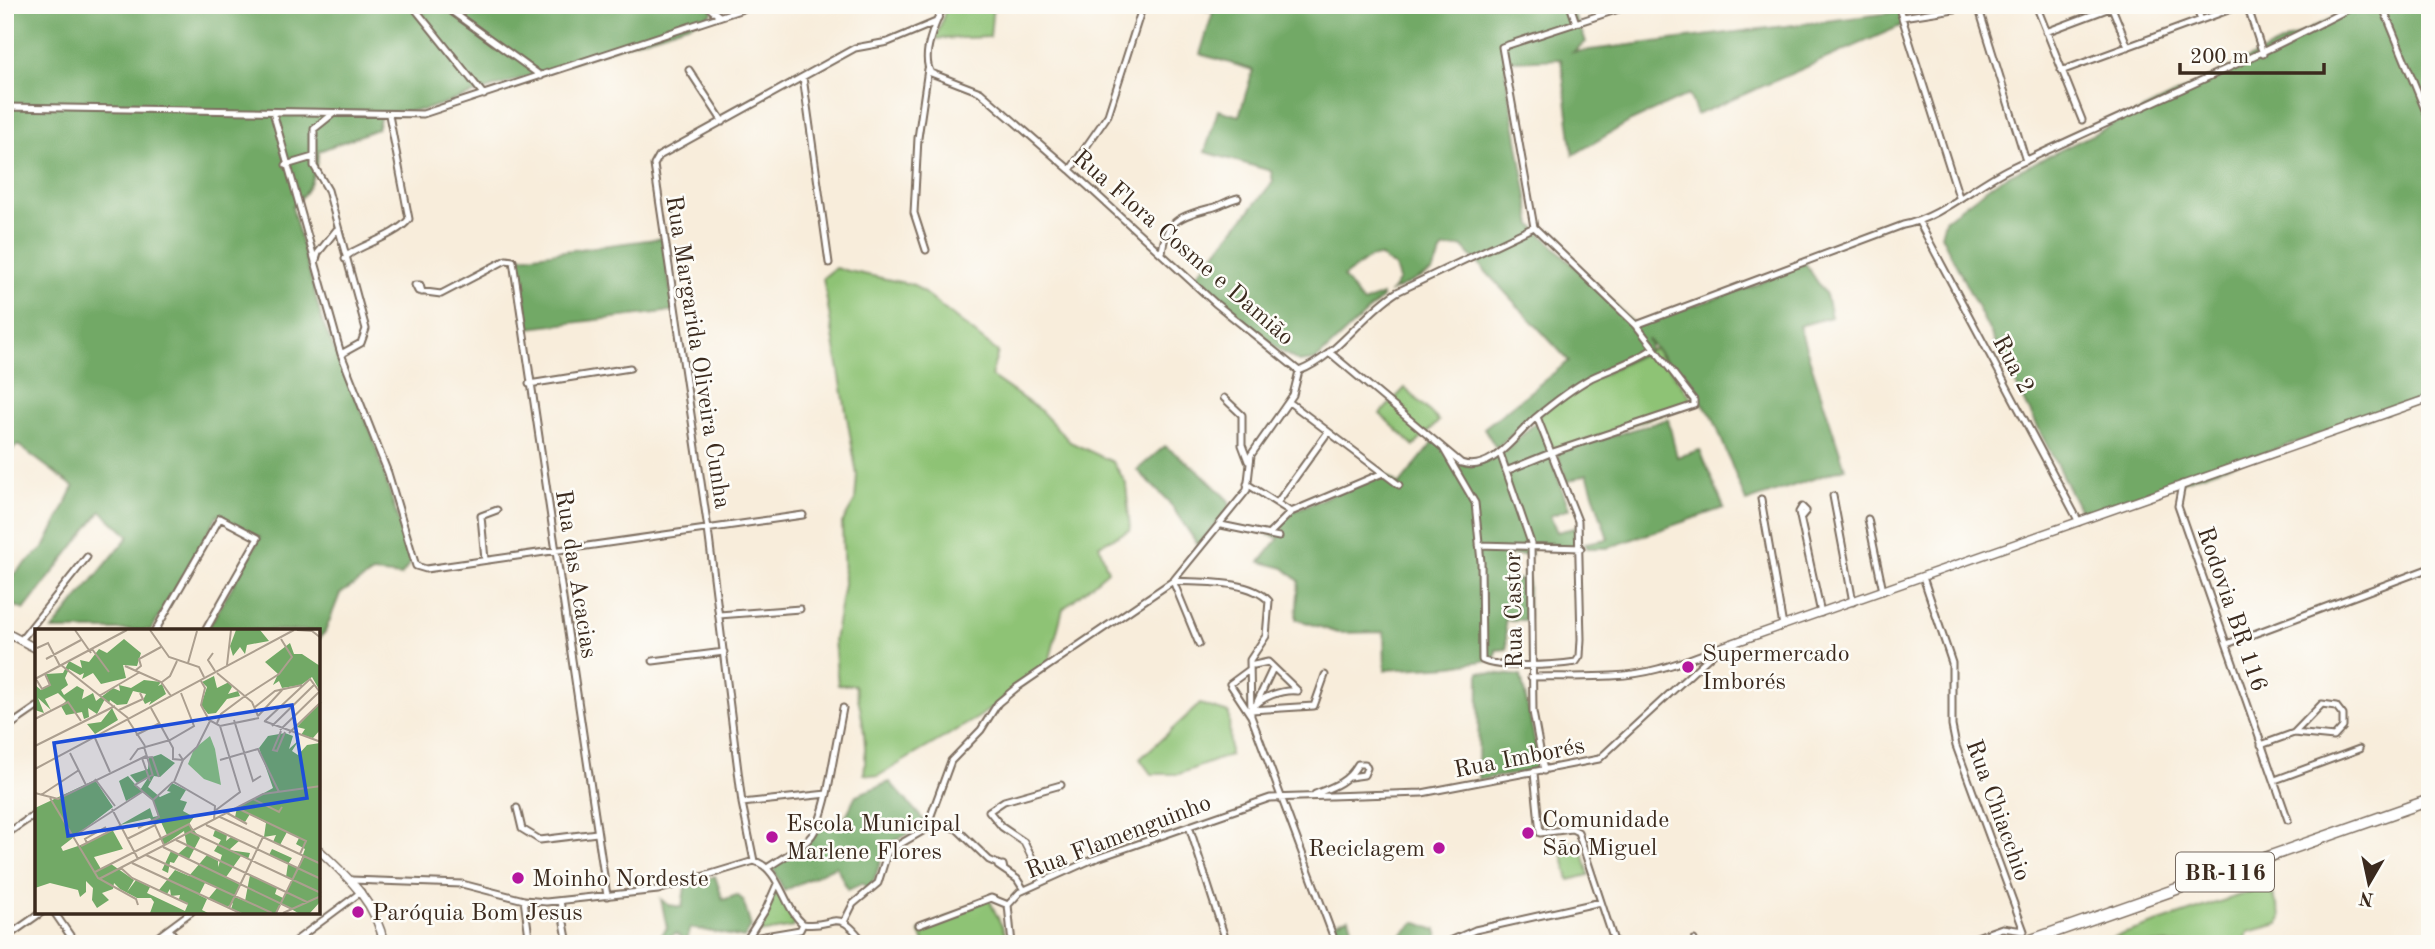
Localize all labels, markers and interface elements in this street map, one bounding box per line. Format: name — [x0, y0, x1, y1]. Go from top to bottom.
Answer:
scale bar — [2180, 32, 2323, 76]
text: 200 m — [2190, 47, 2249, 68]
street label: Rua Flora Cosme e Damião — [1067, 146, 1298, 351]
street label: Rua Margarida Oliveira Cunha — [660, 194, 734, 511]
street label: Rua 2 — [1987, 332, 2038, 398]
street label: Rua das Acacias — [550, 488, 600, 660]
street label: Rodovia BR 116 — [2192, 524, 2271, 695]
street label: Rua Castor — [1502, 551, 1528, 669]
inset map — [35, 629, 320, 914]
place label: Supermercado Imborés — [1702, 643, 1850, 695]
marker: Supermercado Imborés — [1680, 659, 1696, 675]
street label: Rua Imborés — [1452, 735, 1587, 783]
street label: Rua Chiacchio — [1960, 737, 2034, 885]
street label: Rua Flamenguinho — [1023, 791, 1215, 884]
place label: Comunidade São Miguel — [1542, 809, 1669, 861]
place label: Escola Municipal Marlene Flores — [786, 813, 960, 865]
marker: Comunidade São Miguel — [1520, 825, 1536, 841]
marker: Escola Municipal Marlene Flores — [764, 829, 780, 845]
place label: Reciclagem — [1308, 838, 1425, 862]
marker: Reciclagem — [1431, 840, 1447, 856]
north arrow — [2334, 848, 2404, 918]
road number: BR-116 — [2176, 852, 2274, 892]
place label: Moinho Nordeste — [532, 868, 709, 892]
marker: Moinho Nordeste — [510, 870, 526, 886]
text: N — [2358, 887, 2375, 908]
place label: Paróquia Bom Jesus — [372, 902, 583, 926]
marker: Paróquia Bom Jesus — [350, 904, 366, 920]

